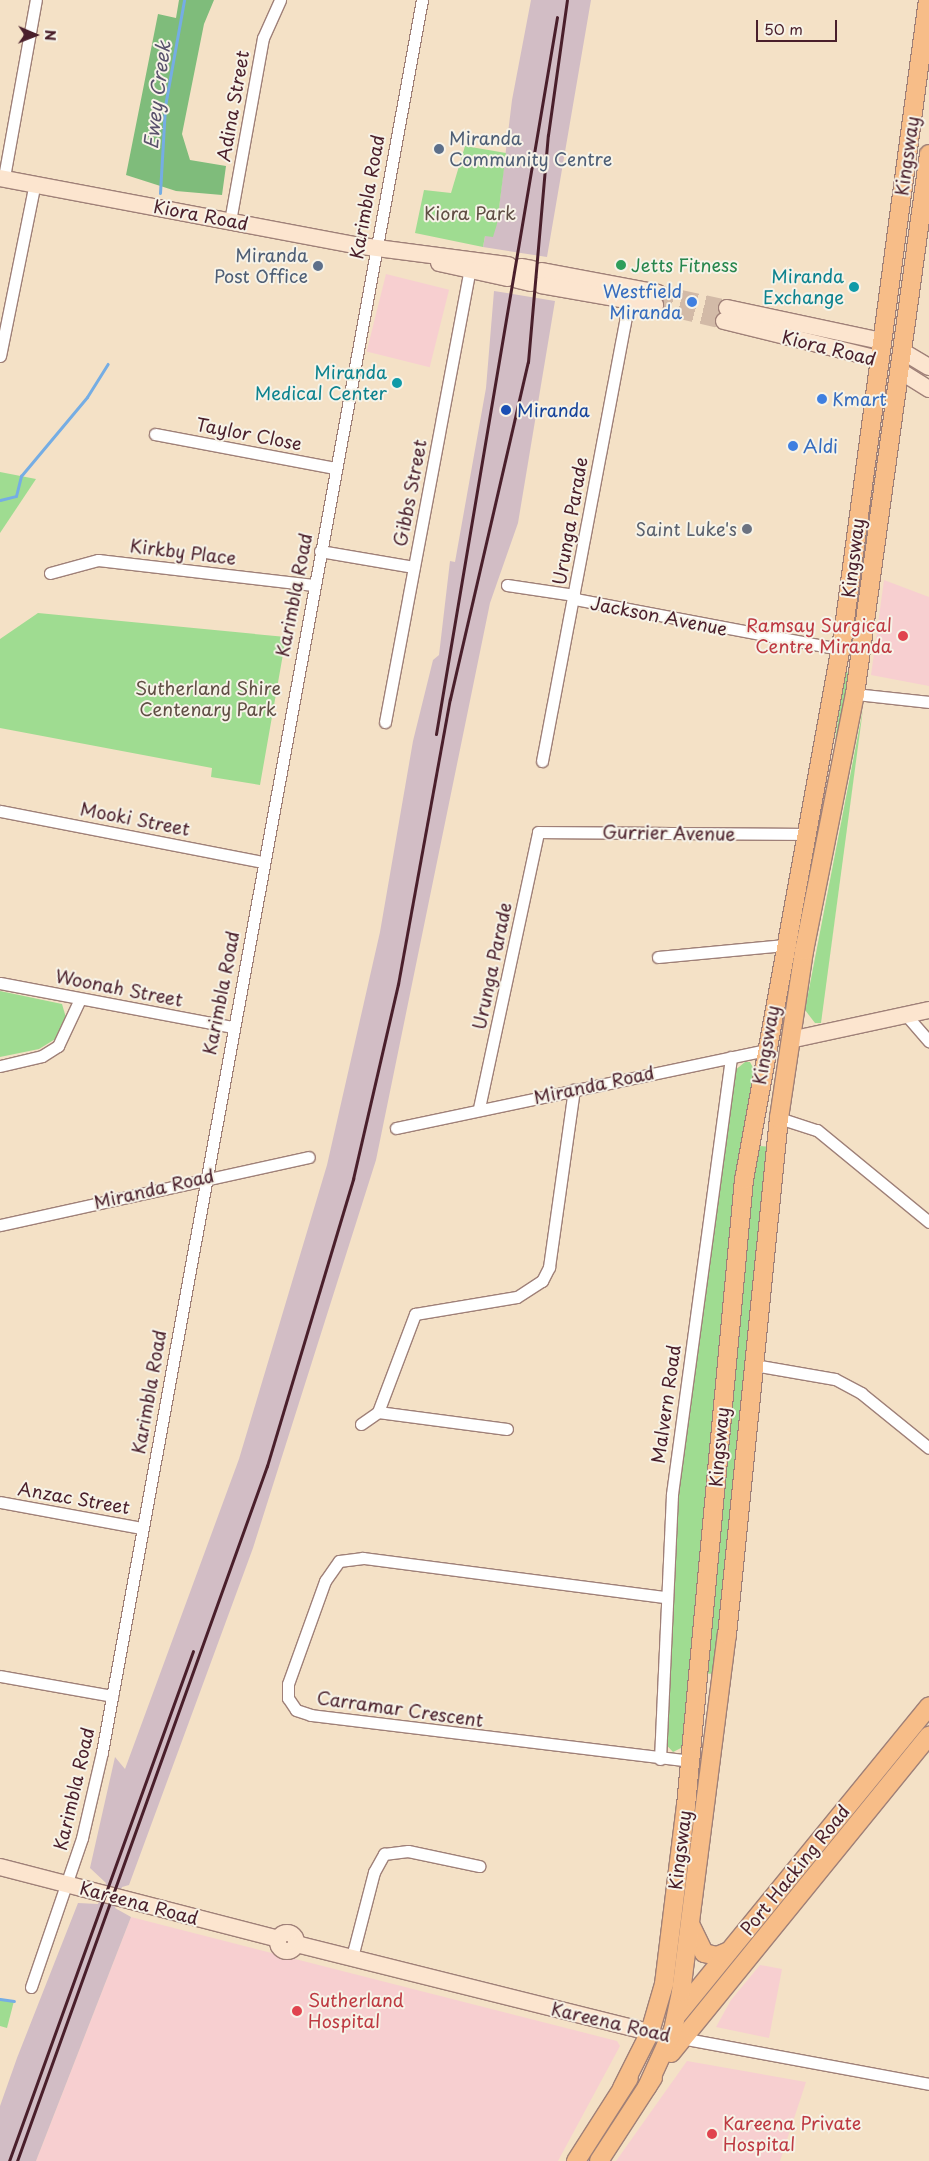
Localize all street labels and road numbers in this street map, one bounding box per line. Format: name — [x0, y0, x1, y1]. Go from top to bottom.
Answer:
street label: Adina Street — [213, 49, 253, 163]
street label: Kingsway — [891, 115, 923, 197]
street label: Karimbla Road — [345, 133, 389, 261]
street label: Kiora Road — [152, 195, 250, 235]
street label: Kiora Road — [780, 326, 878, 370]
street label: Taylor Close — [194, 413, 304, 455]
street label: Gibbs Street — [389, 437, 431, 549]
street label: Urunga Parade — [548, 455, 592, 587]
street label: Kingsway — [837, 517, 869, 599]
street label: Karimbla Road — [271, 531, 317, 659]
street label: Kirkby Place — [128, 535, 238, 569]
street label: Jackson Avenue — [590, 592, 728, 640]
street label: Mooki Street — [78, 798, 192, 840]
street label: Gurrier Avenue — [602, 821, 736, 845]
street label: Urunga Parade — [468, 900, 516, 1032]
street label: Karimbla Road — [198, 929, 244, 1057]
street label: Woonah Street — [53, 965, 185, 1011]
street label: Kingsway — [748, 1004, 784, 1086]
street label: Miranda Road — [532, 1062, 656, 1108]
street label: Miranda Road — [92, 1165, 216, 1213]
street label: Karimbla Road — [127, 1328, 171, 1456]
street label: Malvern Road — [647, 1343, 685, 1465]
street label: Kingsway — [705, 1406, 733, 1488]
street label: Anzac Street — [16, 1477, 132, 1519]
street label: Carramar Crescent — [315, 1687, 485, 1731]
street label: Karimbla Road — [49, 1725, 99, 1853]
street label: Port Hacking Road — [736, 1801, 854, 1939]
street label: Kingsway — [664, 1809, 696, 1891]
street label: Kareena Road — [78, 1877, 200, 1929]
street label: Kareena Road — [550, 1998, 672, 2046]

